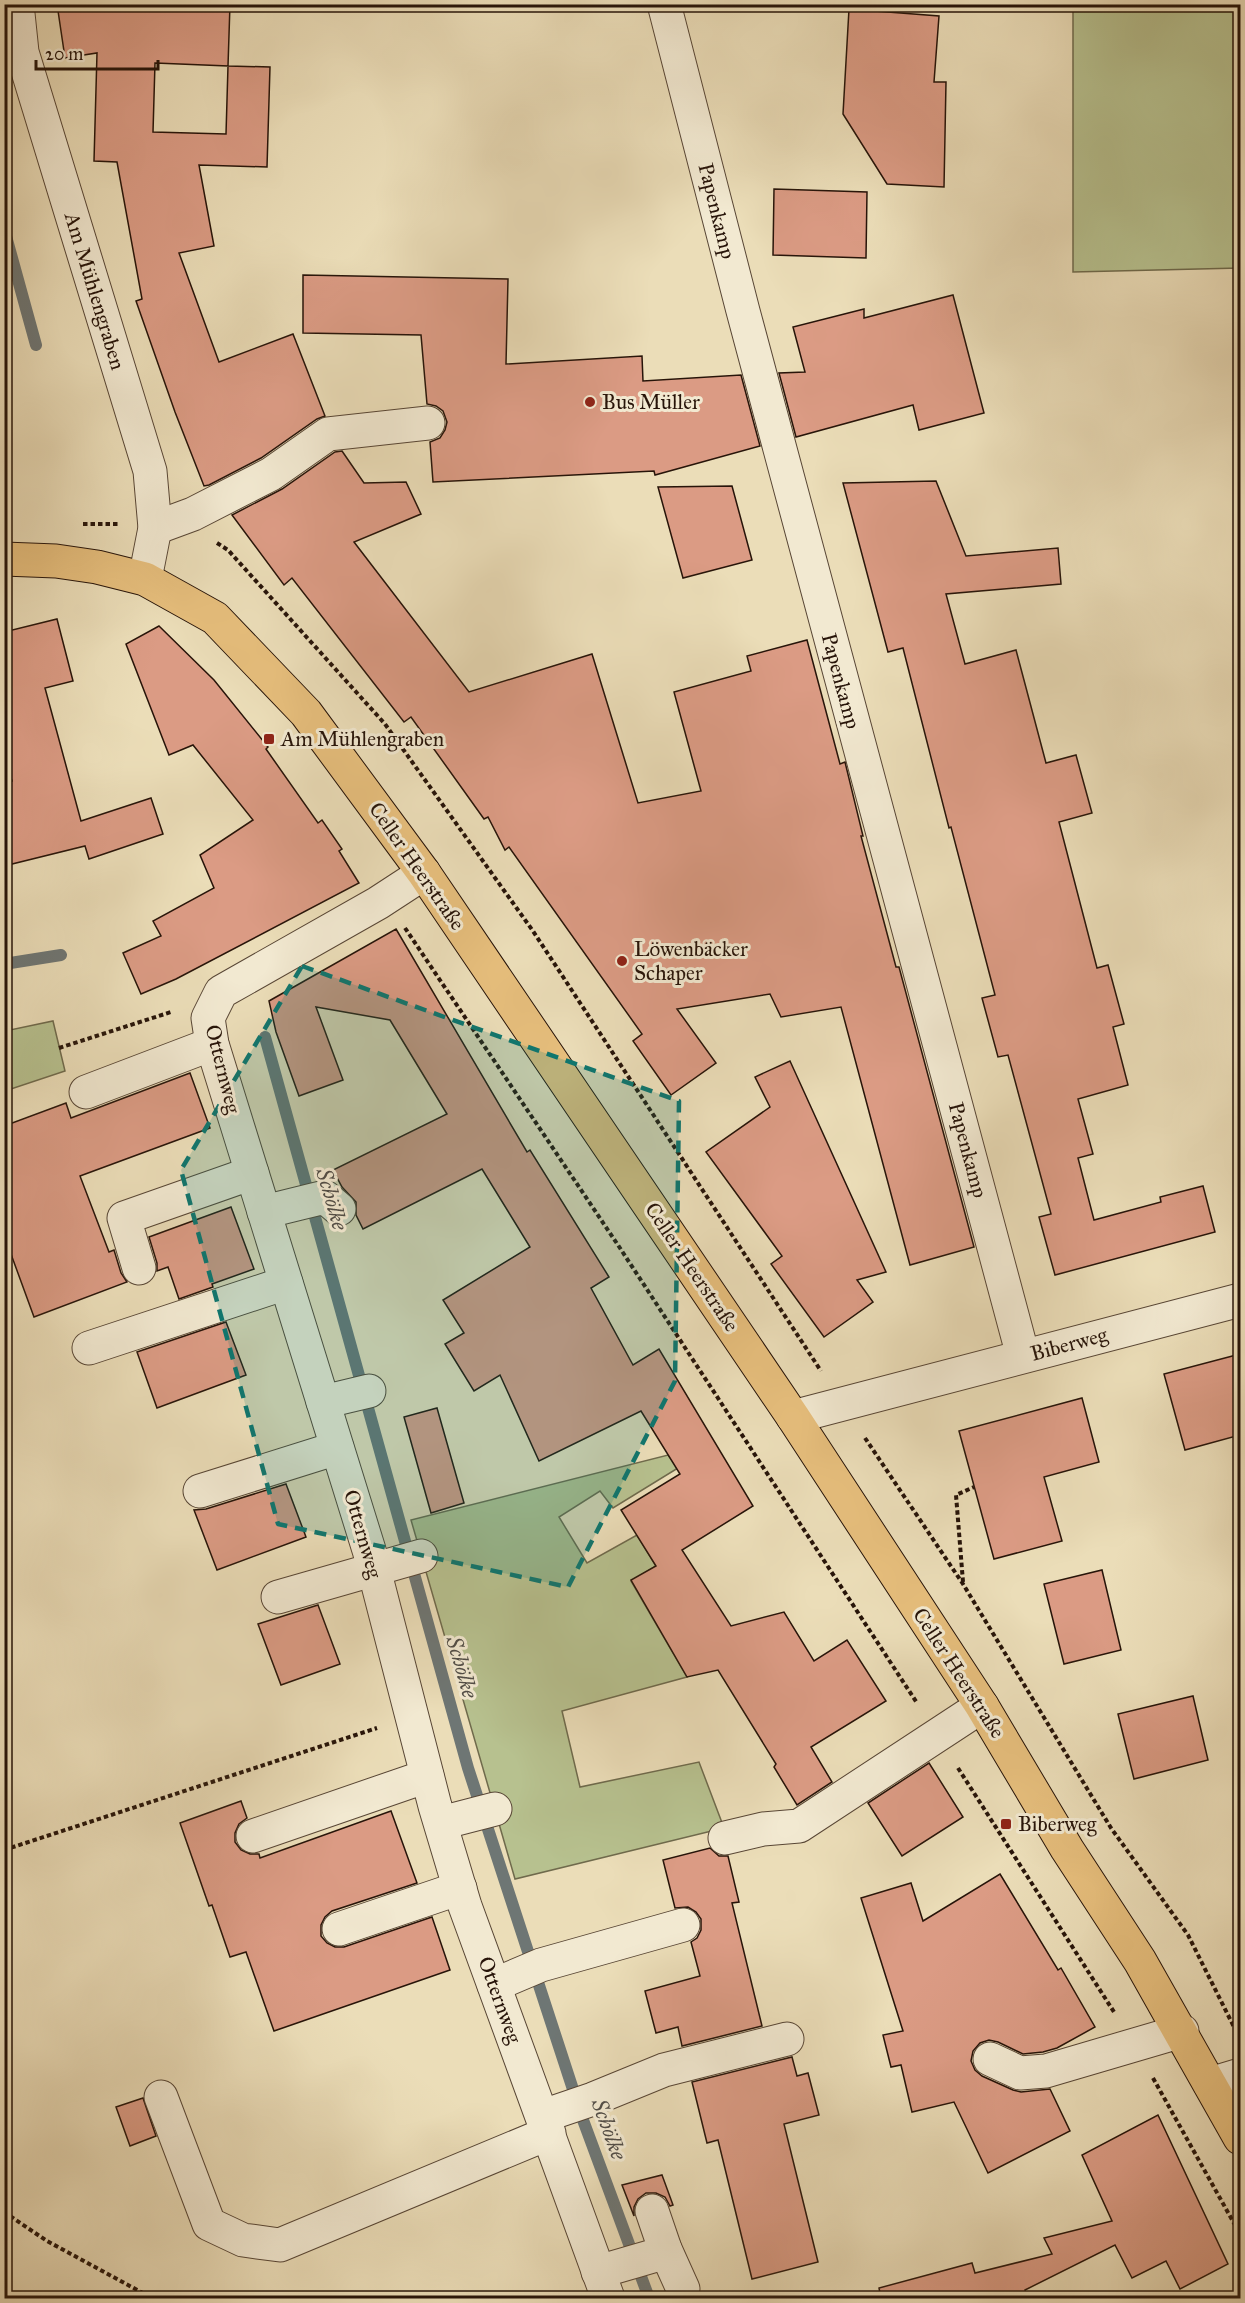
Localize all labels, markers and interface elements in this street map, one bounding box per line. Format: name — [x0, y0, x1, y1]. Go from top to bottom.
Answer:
scale bar — [36, 33, 158, 71]
text: 20 m — [45, 43, 83, 65]
street label: Papenkamp — [693, 160, 741, 262]
street label: Am Mühlengraben — [58, 208, 131, 373]
place label: Bus Müller — [602, 389, 700, 415]
marker: Bus Müller — [583, 395, 597, 409]
street label: Papenkamp — [816, 630, 866, 732]
place label: Am Mühlengraben — [280, 726, 444, 752]
marker: Am Mühlengraben — [262, 732, 276, 746]
street label: Celler Heerstraße — [363, 797, 471, 935]
place label: Löwenbäcker Schaper — [634, 936, 748, 986]
marker: Löwenbäcker Schaper — [615, 954, 629, 968]
street label: Otternweg — [199, 1022, 247, 1116]
street label: Papenkamp — [943, 1099, 993, 1201]
water label: Schölke — [310, 1164, 354, 1234]
street label: Celler Heerstraße — [639, 1197, 745, 1337]
street label: Biberweg — [1028, 1321, 1111, 1367]
street label: Otternweg — [338, 1487, 388, 1581]
street label: Celler Heerstraße — [907, 1603, 1011, 1743]
water label: Schölke — [440, 1632, 484, 1702]
place label: Biberweg — [1018, 1811, 1097, 1837]
marker: Biberweg — [999, 1817, 1013, 1831]
street label: Otternweg — [472, 1953, 528, 2047]
water label: Schölke — [585, 2094, 633, 2164]

